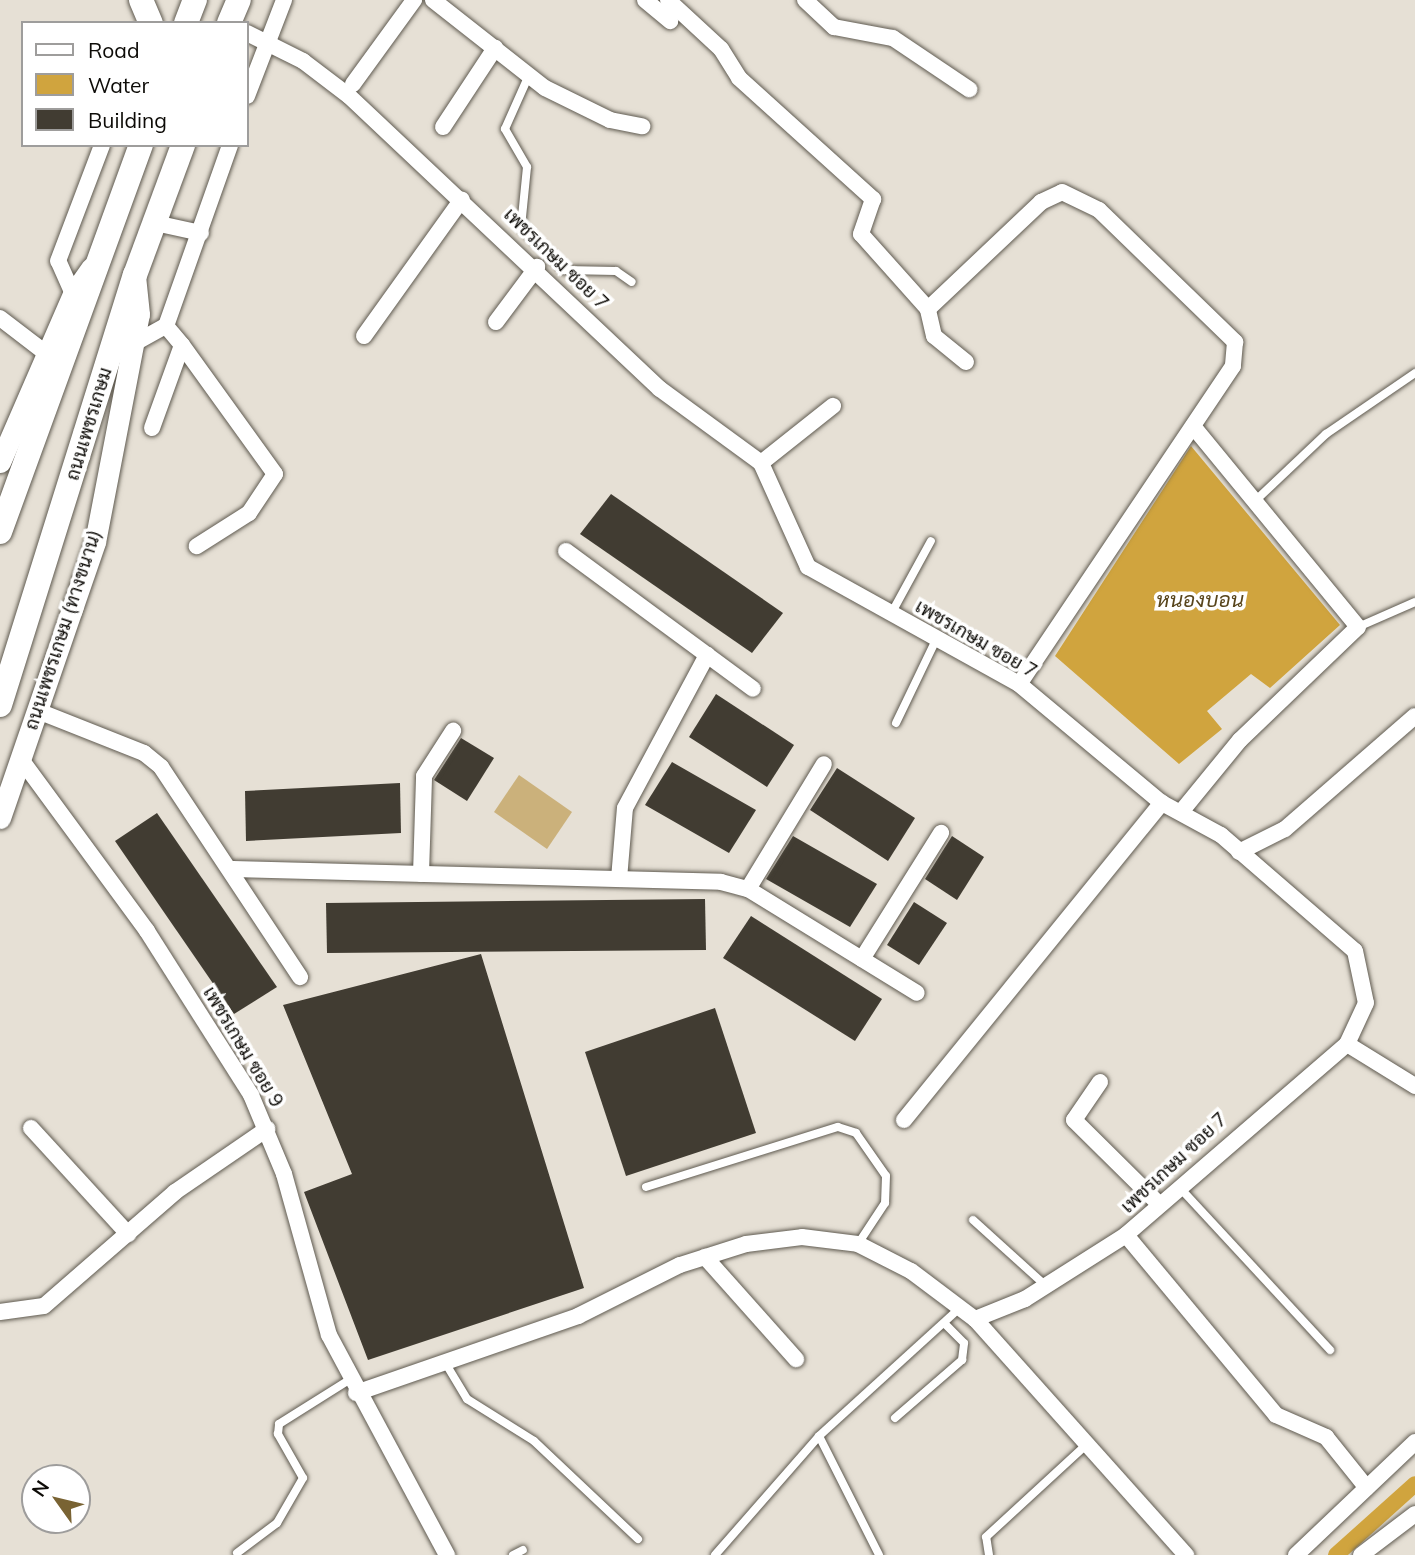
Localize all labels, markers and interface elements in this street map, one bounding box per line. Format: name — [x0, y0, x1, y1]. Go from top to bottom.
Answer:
legend — [21, 21, 248, 147]
text: Road — [88, 37, 139, 63]
text: Water — [88, 72, 149, 98]
text: Building — [88, 107, 167, 133]
street label: เพชรเกษม ซอย 7 — [499, 203, 613, 315]
street label: ถนนเพชรเกษม — [61, 365, 117, 483]
street label: ถนนเพชรเกษม (ทางขนาน) — [20, 527, 106, 733]
water label: หนองบอน — [1156, 586, 1244, 612]
street label: เพชรเกษม ซอย 7 — [911, 595, 1041, 683]
street label: เพชรเกษม ซอย 9 — [198, 983, 288, 1111]
street label: เพชรเกษม ซอย 7 — [1116, 1108, 1232, 1218]
north arrow — [21, 1464, 91, 1534]
text: N — [26, 1476, 54, 1501]

